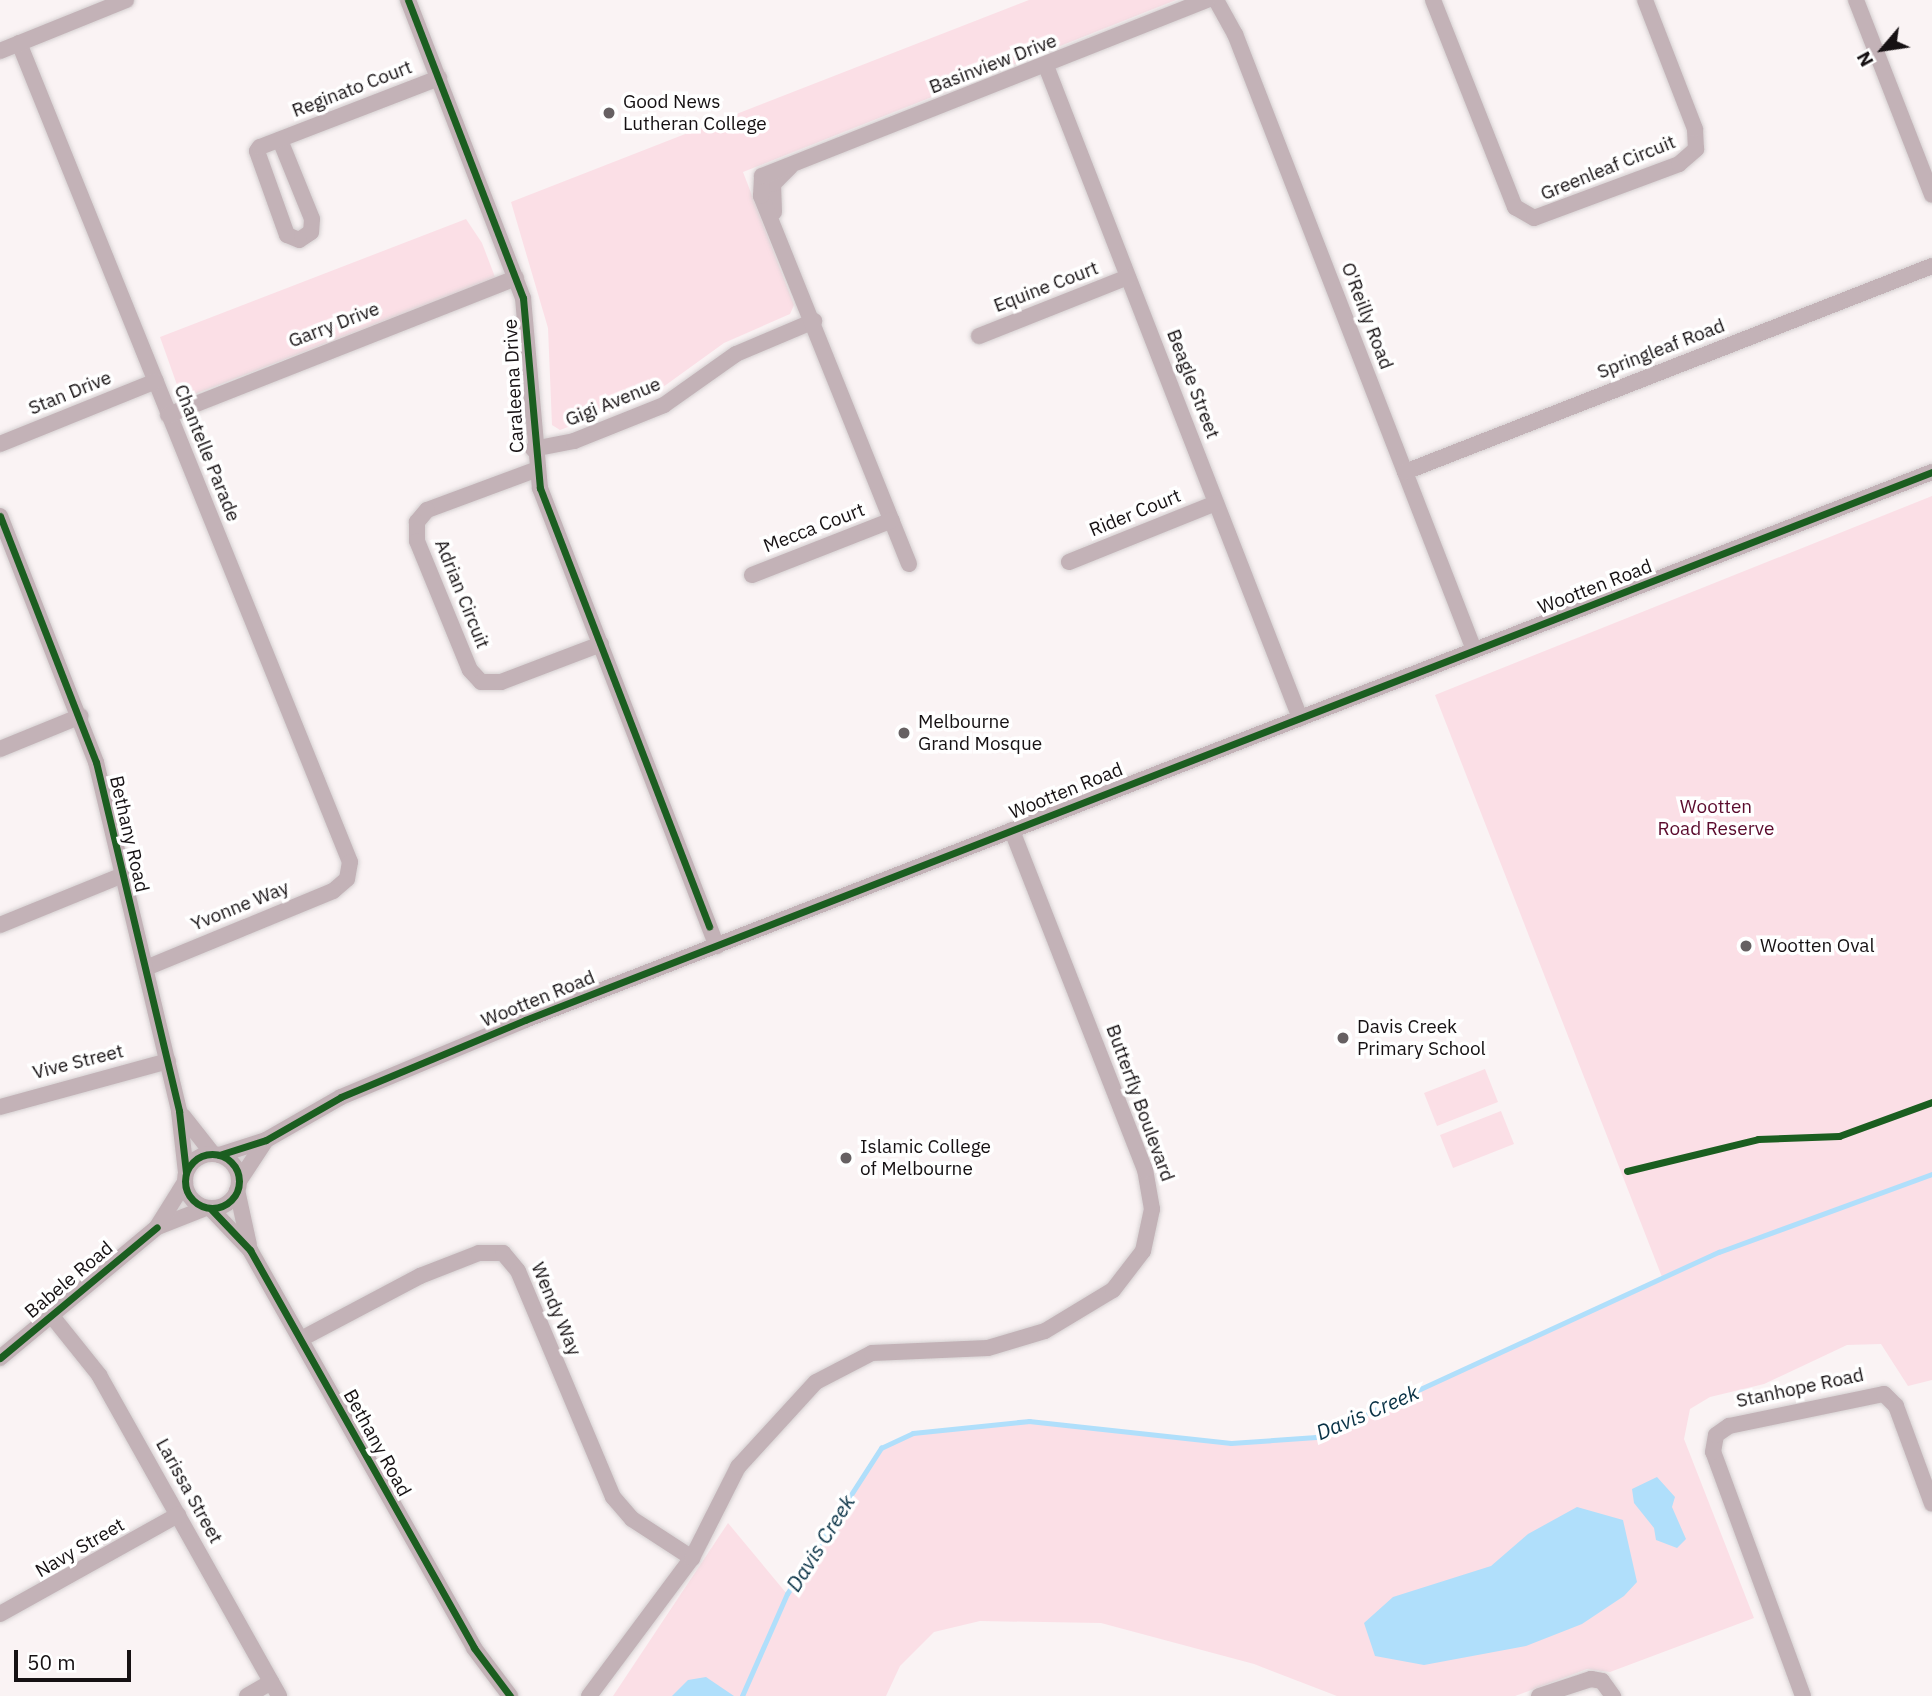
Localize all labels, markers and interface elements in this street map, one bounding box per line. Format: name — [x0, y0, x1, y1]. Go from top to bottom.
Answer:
north arrow — [1848, 14, 1918, 84]
street label: Basinview Drive — [926, 29, 1060, 99]
text: N — [1851, 47, 1878, 71]
street label: Reginato Court — [289, 56, 415, 122]
place label: Good News Lutheran College — [623, 91, 767, 135]
marker: Good News Lutheran College — [601, 105, 617, 121]
street label: Greenleaf Circuit — [1537, 131, 1679, 205]
street label: Equine Court — [991, 257, 1101, 317]
street label: O'Reilly Road — [1336, 259, 1398, 373]
street label: Garry Drive — [285, 297, 383, 353]
street label: Springleaf Road — [1594, 314, 1728, 384]
street label: Caraleena Drive — [499, 318, 529, 454]
street label: Beagle Street — [1162, 326, 1224, 442]
street label: Stan Drive — [25, 366, 115, 420]
street label: Gigi Avenue — [562, 373, 664, 431]
street label: Chantelle Parade — [169, 381, 245, 525]
street label: Rider Court — [1086, 484, 1184, 542]
street label: Mecca Court — [760, 498, 868, 558]
street label: Adrian Circuit — [430, 536, 494, 652]
street label: Wootten Road — [1535, 555, 1655, 619]
place label: Melbourne Grand Mosque — [918, 711, 1042, 755]
marker: Melbourne Grand Mosque — [896, 725, 912, 741]
street label: Wootten Road — [1006, 758, 1126, 824]
street label: Bethany Road — [105, 774, 153, 894]
park label: Wootten Road Reserve — [1658, 796, 1774, 840]
street label: Yvonne Way — [188, 876, 292, 936]
place label: Wootten Oval — [1760, 935, 1875, 957]
marker: Wootten Oval — [1738, 938, 1754, 954]
street label: Wootten Road — [478, 966, 598, 1032]
place label: Davis Creek Primary School — [1357, 1016, 1486, 1060]
street label: Butterfly Boulevard — [1101, 1021, 1179, 1185]
marker: Davis Creek Primary School — [1335, 1030, 1351, 1046]
street label: Vive Street — [30, 1040, 126, 1084]
place label: Islamic College of Melbourne — [860, 1136, 991, 1180]
marker: Islamic College of Melbourne — [838, 1150, 854, 1166]
street label: Babele Road — [20, 1237, 118, 1323]
street label: Wendy Way — [526, 1259, 586, 1359]
street label: Stanhope Road — [1734, 1363, 1866, 1413]
water label: Davis Creek — [1312, 1379, 1422, 1445]
street label: Bethany Road — [338, 1386, 416, 1500]
street label: Larissa Street — [151, 1435, 227, 1547]
water label: Davis Creek — [780, 1490, 860, 1596]
street label: Navy Street — [31, 1513, 129, 1583]
scale bar — [18, 1636, 135, 1680]
text: 50 m — [27, 1648, 76, 1676]

